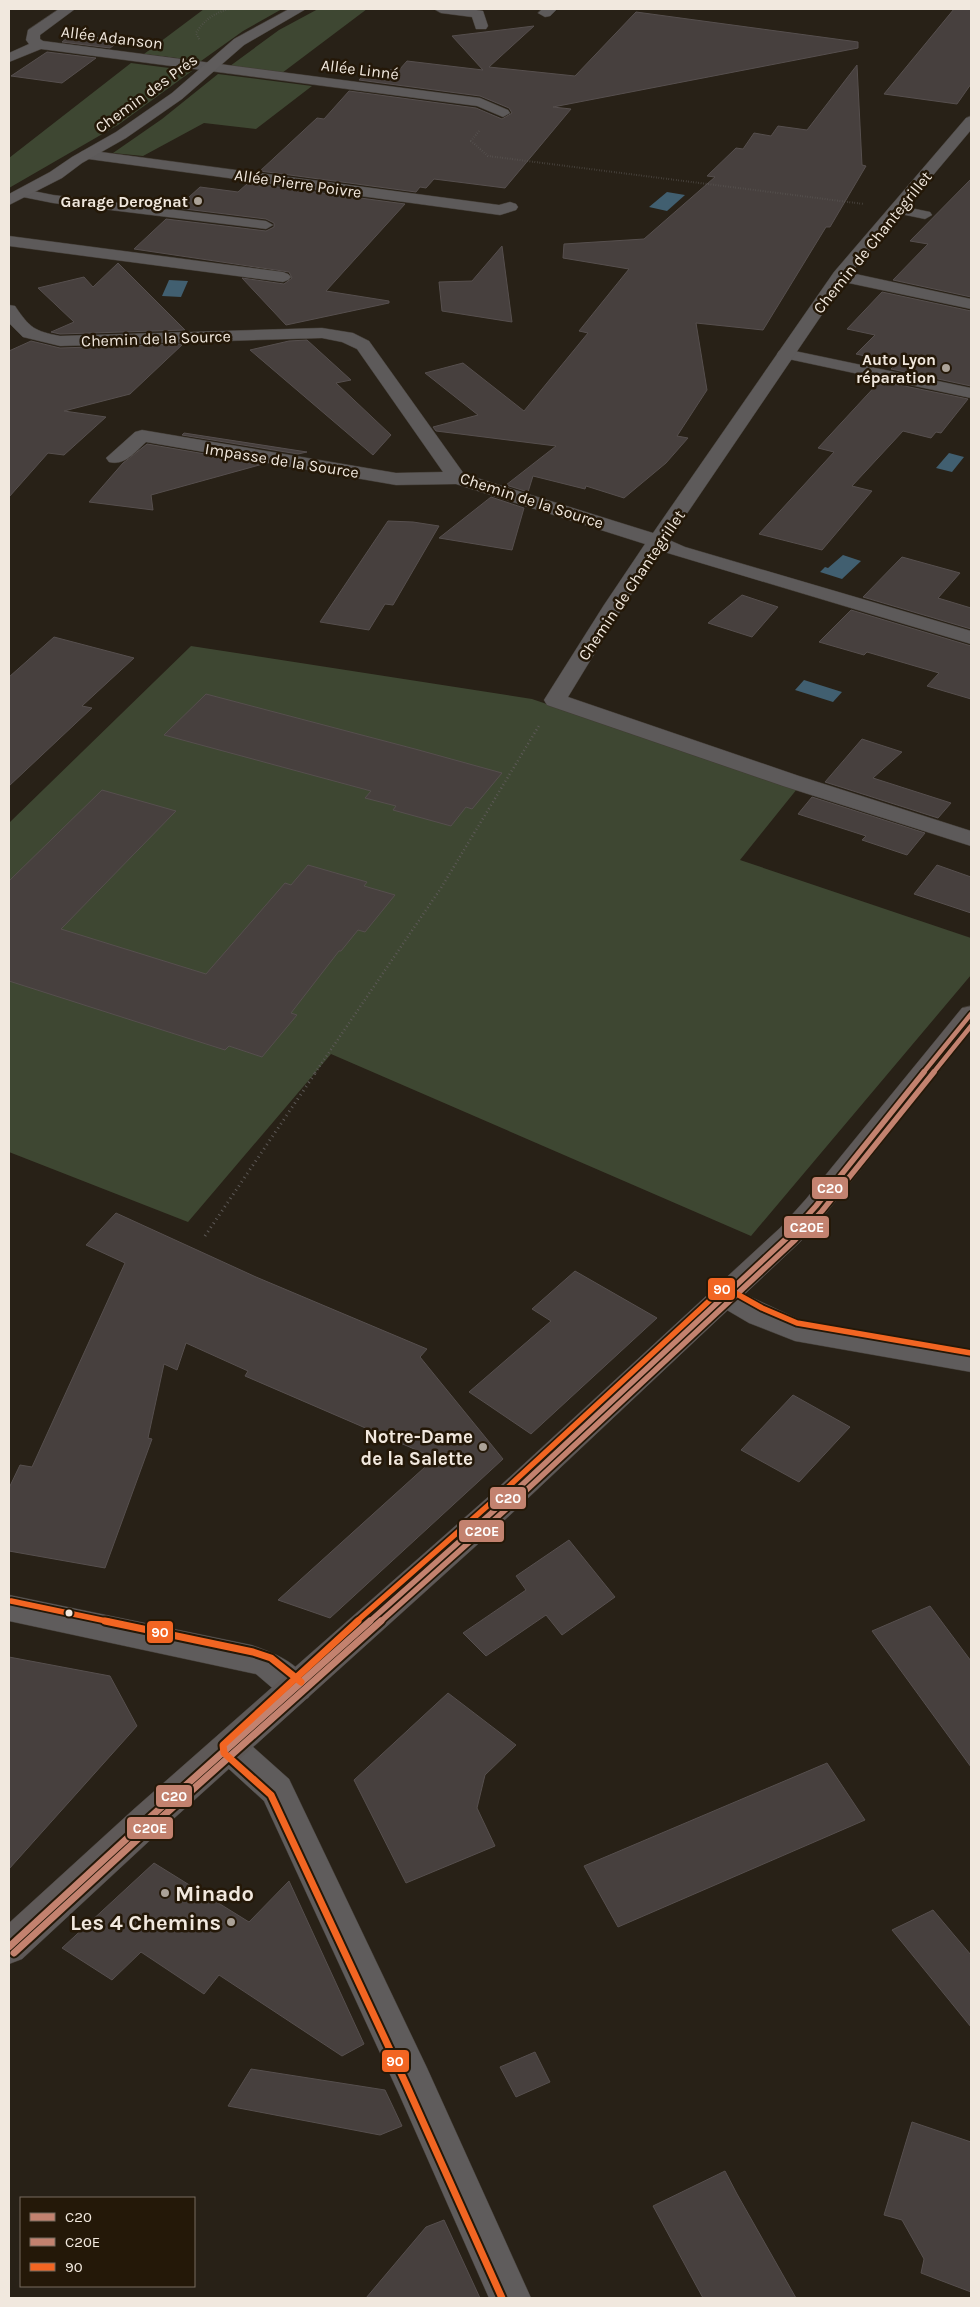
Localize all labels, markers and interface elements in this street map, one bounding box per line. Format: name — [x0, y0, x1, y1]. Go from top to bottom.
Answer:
street label: Allée Adanson — [60, 22, 164, 53]
street label: Chemin des Prés — [91, 50, 201, 137]
street label: Allée Linné — [320, 55, 400, 84]
street label: Allée Pierre Poivre — [233, 165, 363, 202]
street label: Chemin de Chantegrillet — [809, 167, 936, 317]
place label: Garage Derognat — [61, 192, 188, 211]
marker: Garage Derognat — [192, 195, 204, 207]
street label: Chemin de la Source — [81, 326, 231, 351]
place label: Auto Lyon réparation — [856, 350, 936, 387]
marker: Auto Lyon réparation — [940, 362, 952, 374]
street label: Impasse de la Source — [204, 439, 360, 482]
street label: Chemin de la Source — [458, 468, 606, 533]
street label: Chemin de Chantegrillet — [574, 506, 689, 664]
line badge: C20 — [811, 1176, 849, 1200]
text: C20 — [817, 1180, 843, 1197]
line badge: C20E — [783, 1215, 830, 1239]
text: C20E — [790, 1219, 824, 1236]
line badge: 90 — [707, 1277, 736, 1301]
text: 90 — [713, 1281, 731, 1298]
place label: Notre-Dame de la Salette — [361, 1426, 473, 1470]
marker: Notre-Dame de la Salette — [477, 1441, 489, 1453]
line badge: C20 — [489, 1486, 527, 1510]
text: C20 — [495, 1490, 521, 1507]
line badge: C20E — [458, 1519, 505, 1543]
text: C20E — [465, 1523, 499, 1540]
unlabelled marker — [64, 1608, 74, 1618]
line badge: 90 — [146, 1620, 174, 1644]
text: 90 — [151, 1624, 169, 1641]
line badge: C20 — [155, 1784, 193, 1808]
text: C20 — [161, 1788, 187, 1805]
line badge: C20E — [126, 1816, 174, 1840]
text: C20E — [133, 1820, 167, 1837]
place label: Minado — [175, 1881, 254, 1907]
marker: Minado — [159, 1887, 171, 1899]
place label: Les 4 Chemins — [70, 1910, 221, 1936]
marker: Les 4 Chemins — [225, 1916, 237, 1928]
line badge: 90 — [381, 2049, 410, 2073]
text: 90 — [386, 2053, 404, 2070]
legend — [20, 2197, 195, 2287]
text: C20 — [65, 2208, 92, 2226]
text: C20E — [65, 2233, 100, 2251]
text: 90 — [65, 2258, 83, 2276]

